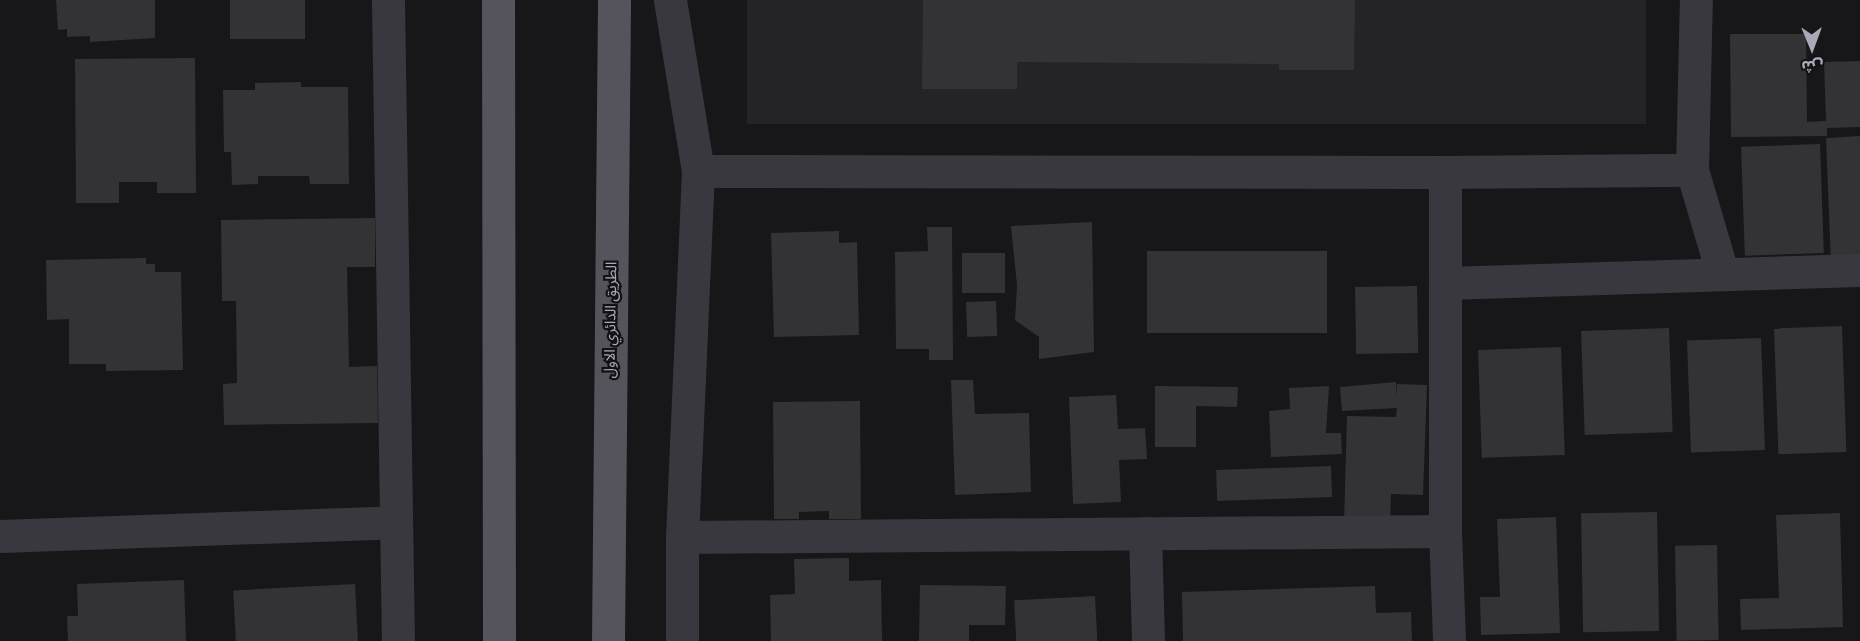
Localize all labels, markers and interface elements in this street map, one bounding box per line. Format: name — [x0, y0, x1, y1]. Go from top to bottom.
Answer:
north arrow — [1782, 18, 1842, 78]
text: ش — [1801, 57, 1823, 76]
street label: الطريق الدائري الاول — [601, 261, 621, 379]

